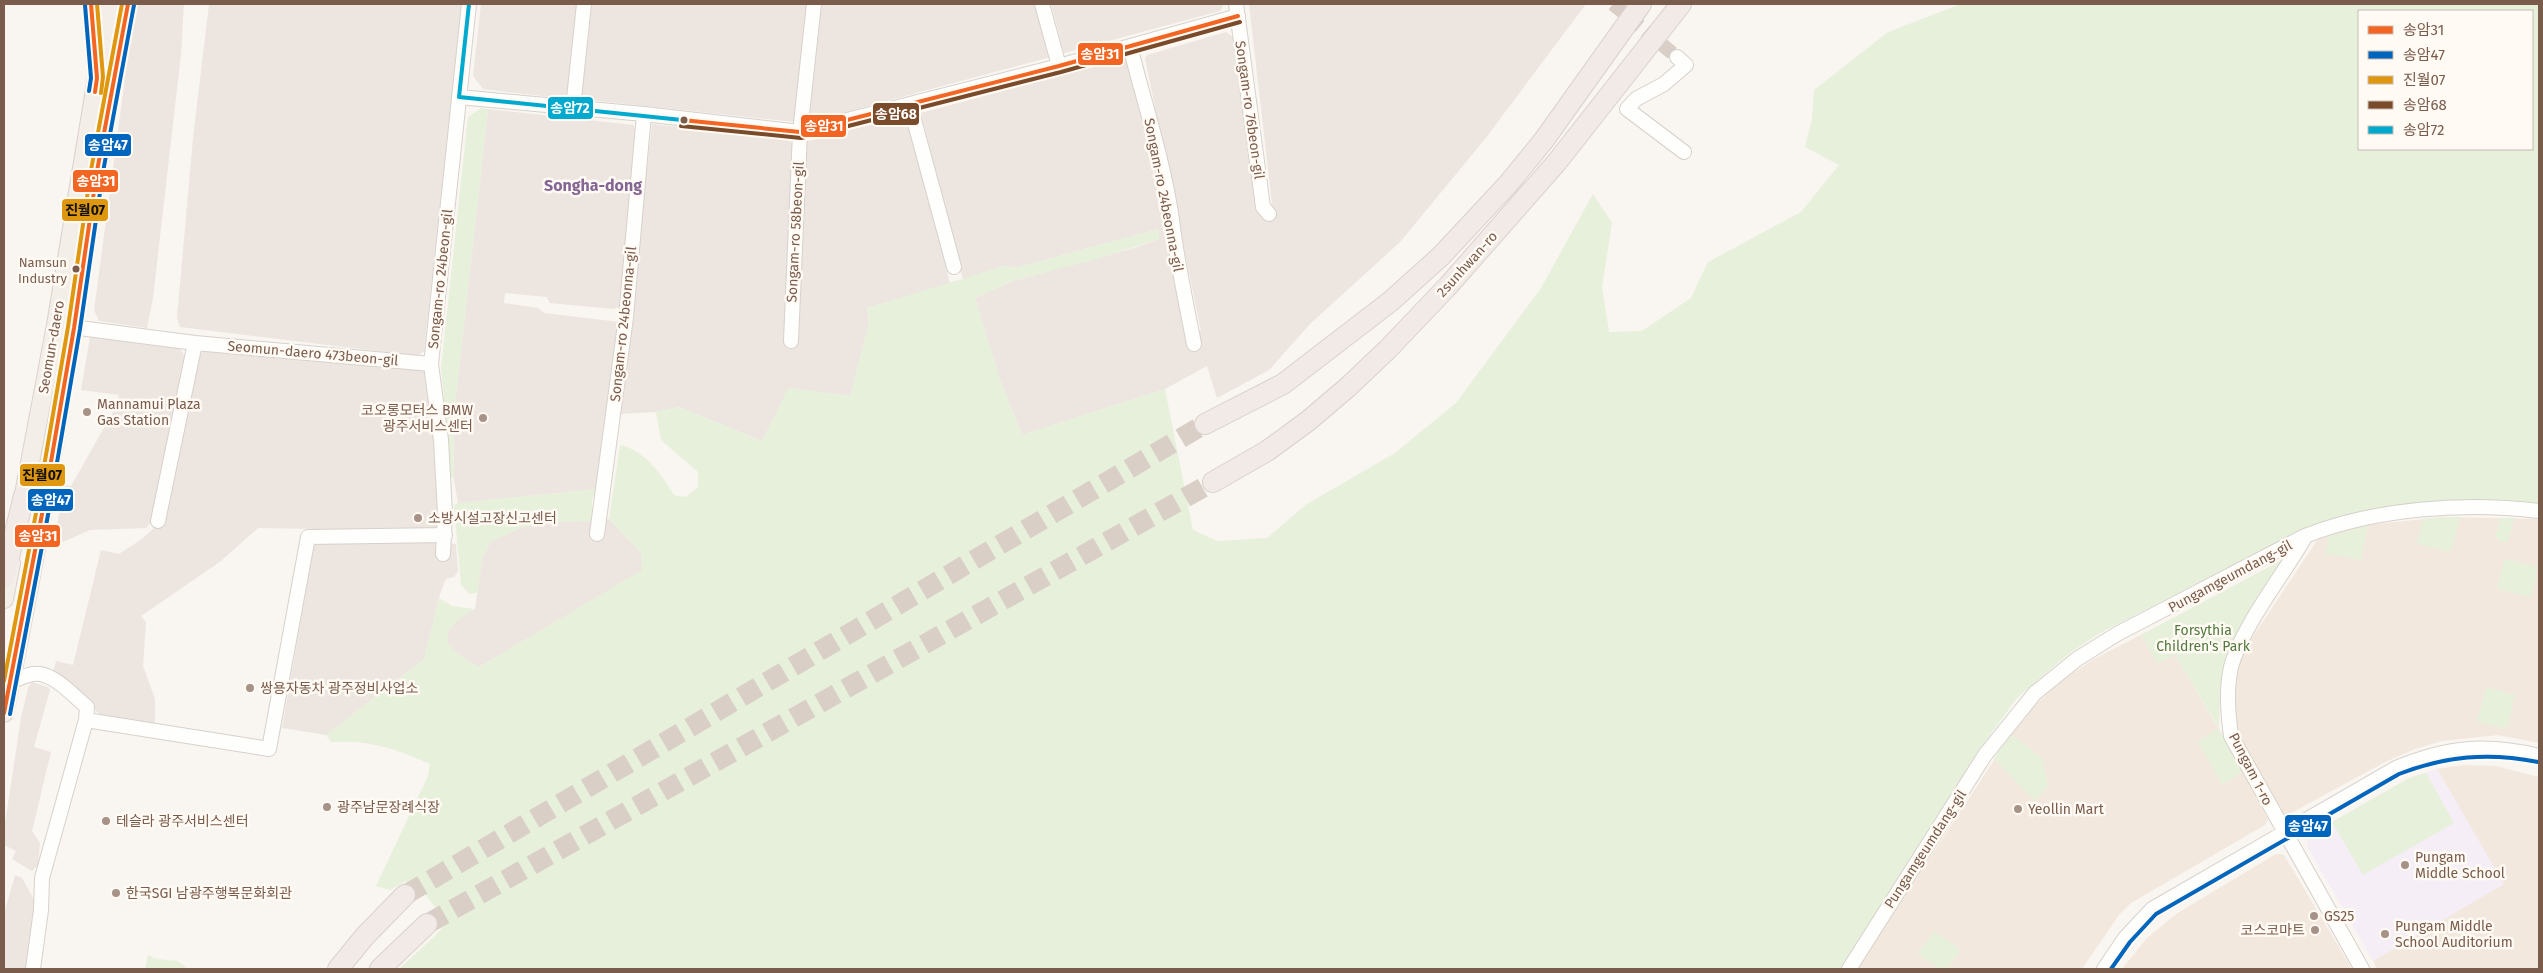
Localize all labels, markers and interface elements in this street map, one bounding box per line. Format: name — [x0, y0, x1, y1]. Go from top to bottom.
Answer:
legend — [2358, 10, 2533, 150]
text: 송암31 — [2403, 21, 2444, 39]
street label: Songam-ro 76beon-gil — [1231, 40, 1268, 180]
line badge: 송암31 — [1077, 42, 1124, 66]
text: 송암31 — [1080, 46, 1120, 63]
text: 송암47 — [2403, 46, 2445, 64]
text: 진월07 — [2403, 71, 2446, 89]
line badge: 송암72 — [547, 96, 594, 120]
text: 송암68 — [2403, 96, 2447, 114]
text: 송암72 — [550, 100, 590, 117]
line badge: 송암68 — [872, 102, 920, 126]
text: 송암68 — [875, 106, 917, 123]
line badge: 송암31 — [800, 114, 847, 138]
unlabelled marker — [679, 115, 689, 125]
street label: Songam-ro 24beonna-gil — [1140, 117, 1187, 273]
text: 송암31 — [804, 118, 844, 135]
text: 송암72 — [2403, 121, 2444, 139]
line badge: 송암47 — [84, 133, 132, 157]
text: 송암47 — [88, 137, 128, 154]
street label: Songam-ro 58beon-gil — [783, 161, 808, 303]
line badge: 송암31 — [72, 169, 119, 193]
text: 송암31 — [76, 173, 116, 190]
district label: Songha-dong — [544, 176, 642, 195]
line badge: 진월07 — [61, 198, 109, 222]
text: 진월07 — [65, 202, 106, 219]
street label: Songam-ro 24beon-gil — [425, 208, 456, 350]
street label: 2sunhwan-ro — [1433, 228, 1501, 301]
street label: Songam-ro 24beonna-gil — [607, 246, 640, 403]
place label: Namsun Industry — [18, 255, 68, 286]
marker: Namsun Industry — [71, 264, 81, 274]
street label: Seomun-daero — [35, 299, 68, 395]
street label: Seomun-daero 473beon-gil — [227, 338, 399, 369]
place label: Mannamui Plaza Gas Station — [97, 396, 201, 429]
place label: 코오롱모터스 BMW 광주서비스센터 — [361, 402, 473, 435]
marker: Mannamui Plaza Gas Station — [81, 406, 93, 418]
marker: 코오롱모터스 BMW 광주서비스센터 — [477, 412, 489, 424]
line badge: 진월07 — [19, 463, 66, 487]
text: 진월07 — [22, 467, 63, 484]
line badge: 송암47 — [27, 488, 74, 512]
text: 송암47 — [31, 492, 71, 509]
place label: 소방시설고장신고센터 — [428, 510, 557, 527]
marker: 소방시설고장신고센터 — [412, 512, 424, 524]
line badge: 송암31 — [14, 524, 61, 548]
text: 송암31 — [18, 528, 58, 545]
street label: Pungamgeumdang-gil — [2165, 537, 2295, 616]
park label: Forsythia Children's Park — [2156, 622, 2251, 655]
place label: 쌍용자동차 광주정비사업소 — [260, 680, 418, 697]
marker: 쌍용자동차 광주정비사업소 — [244, 682, 256, 694]
street label: Pungam 1-ro — [2225, 730, 2276, 808]
street label: Pungamgeumdang-gil — [1881, 787, 1970, 912]
place label: 광주남문장례식장 — [337, 799, 440, 816]
marker: 광주남문장례식장 — [321, 801, 333, 813]
place label: Yeollin Mart — [2028, 801, 2105, 818]
marker: Yeollin Mart — [2012, 803, 2024, 815]
place label: 테슬라 광주서비스센터 — [116, 813, 249, 830]
line badge: 송암47 — [2284, 814, 2332, 838]
marker: 테슬라 광주서비스센터 — [100, 815, 112, 827]
text: 송암47 — [2288, 818, 2328, 835]
place label: Pungam Middle School — [2415, 849, 2505, 882]
marker: Pungam Middle School — [2399, 859, 2411, 871]
place label: 한국SGI 남광주행복문화회관 — [126, 885, 292, 902]
marker: 한국SGI 남광주행복문화회관 — [110, 887, 122, 899]
place label: GS25 — [2324, 908, 2354, 925]
marker: GS25 — [2308, 910, 2320, 922]
place label: Pungam Middle School Auditorium — [2395, 918, 2513, 951]
place label: 코스코마트 — [2241, 922, 2305, 939]
marker: 코스코마트 — [2309, 924, 2321, 936]
marker: Pungam Middle School Auditorium — [2379, 928, 2391, 940]

